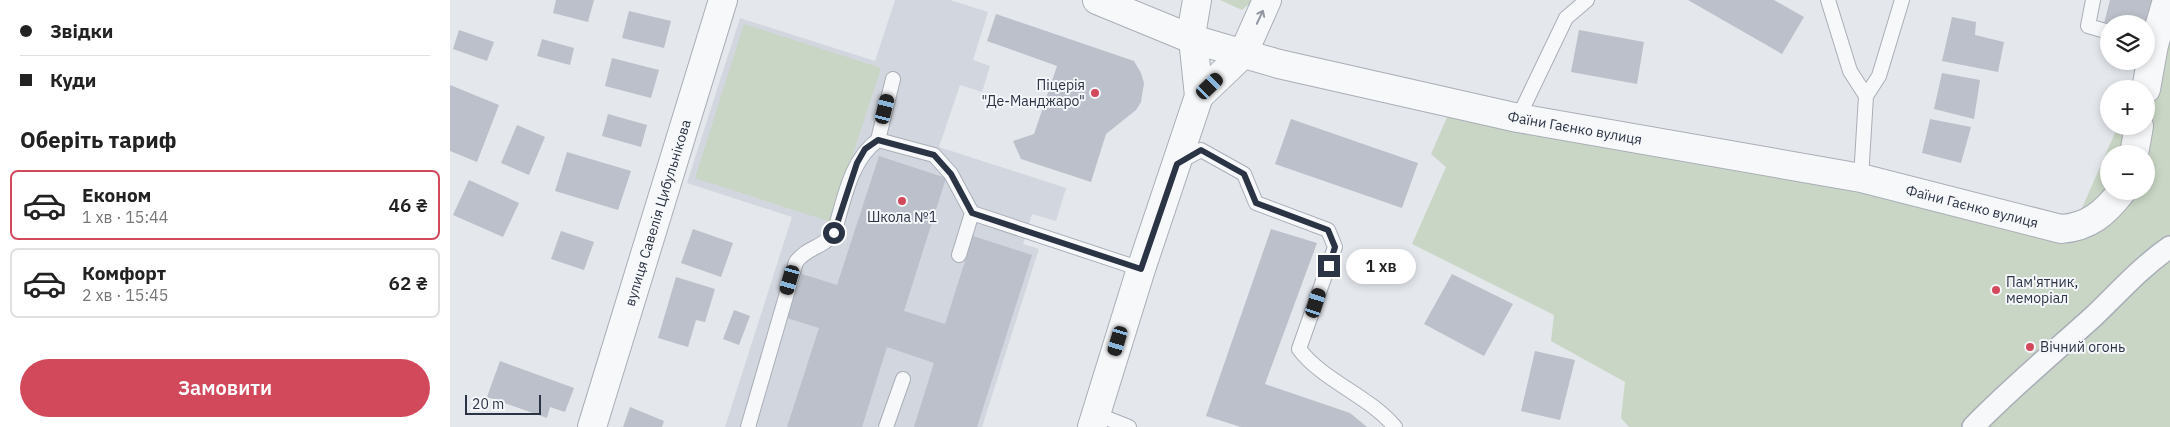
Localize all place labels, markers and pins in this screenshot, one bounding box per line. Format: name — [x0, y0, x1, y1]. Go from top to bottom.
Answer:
place label: Піцерія "Де-Манджаро" — [982, 76, 1085, 110]
marker: Піцерія "Де-Манджаро" — [1089, 87, 1101, 99]
marker: Школа №1 — [896, 195, 908, 207]
place label: Школа №1 — [867, 208, 937, 226]
place label: Пам'ятник, меморіал — [2006, 273, 2078, 307]
marker: Пам'ятник, меморіал — [1990, 284, 2002, 296]
place label: Вічний огонь — [2040, 338, 2125, 356]
marker: Вічний огонь — [2024, 341, 2036, 353]

